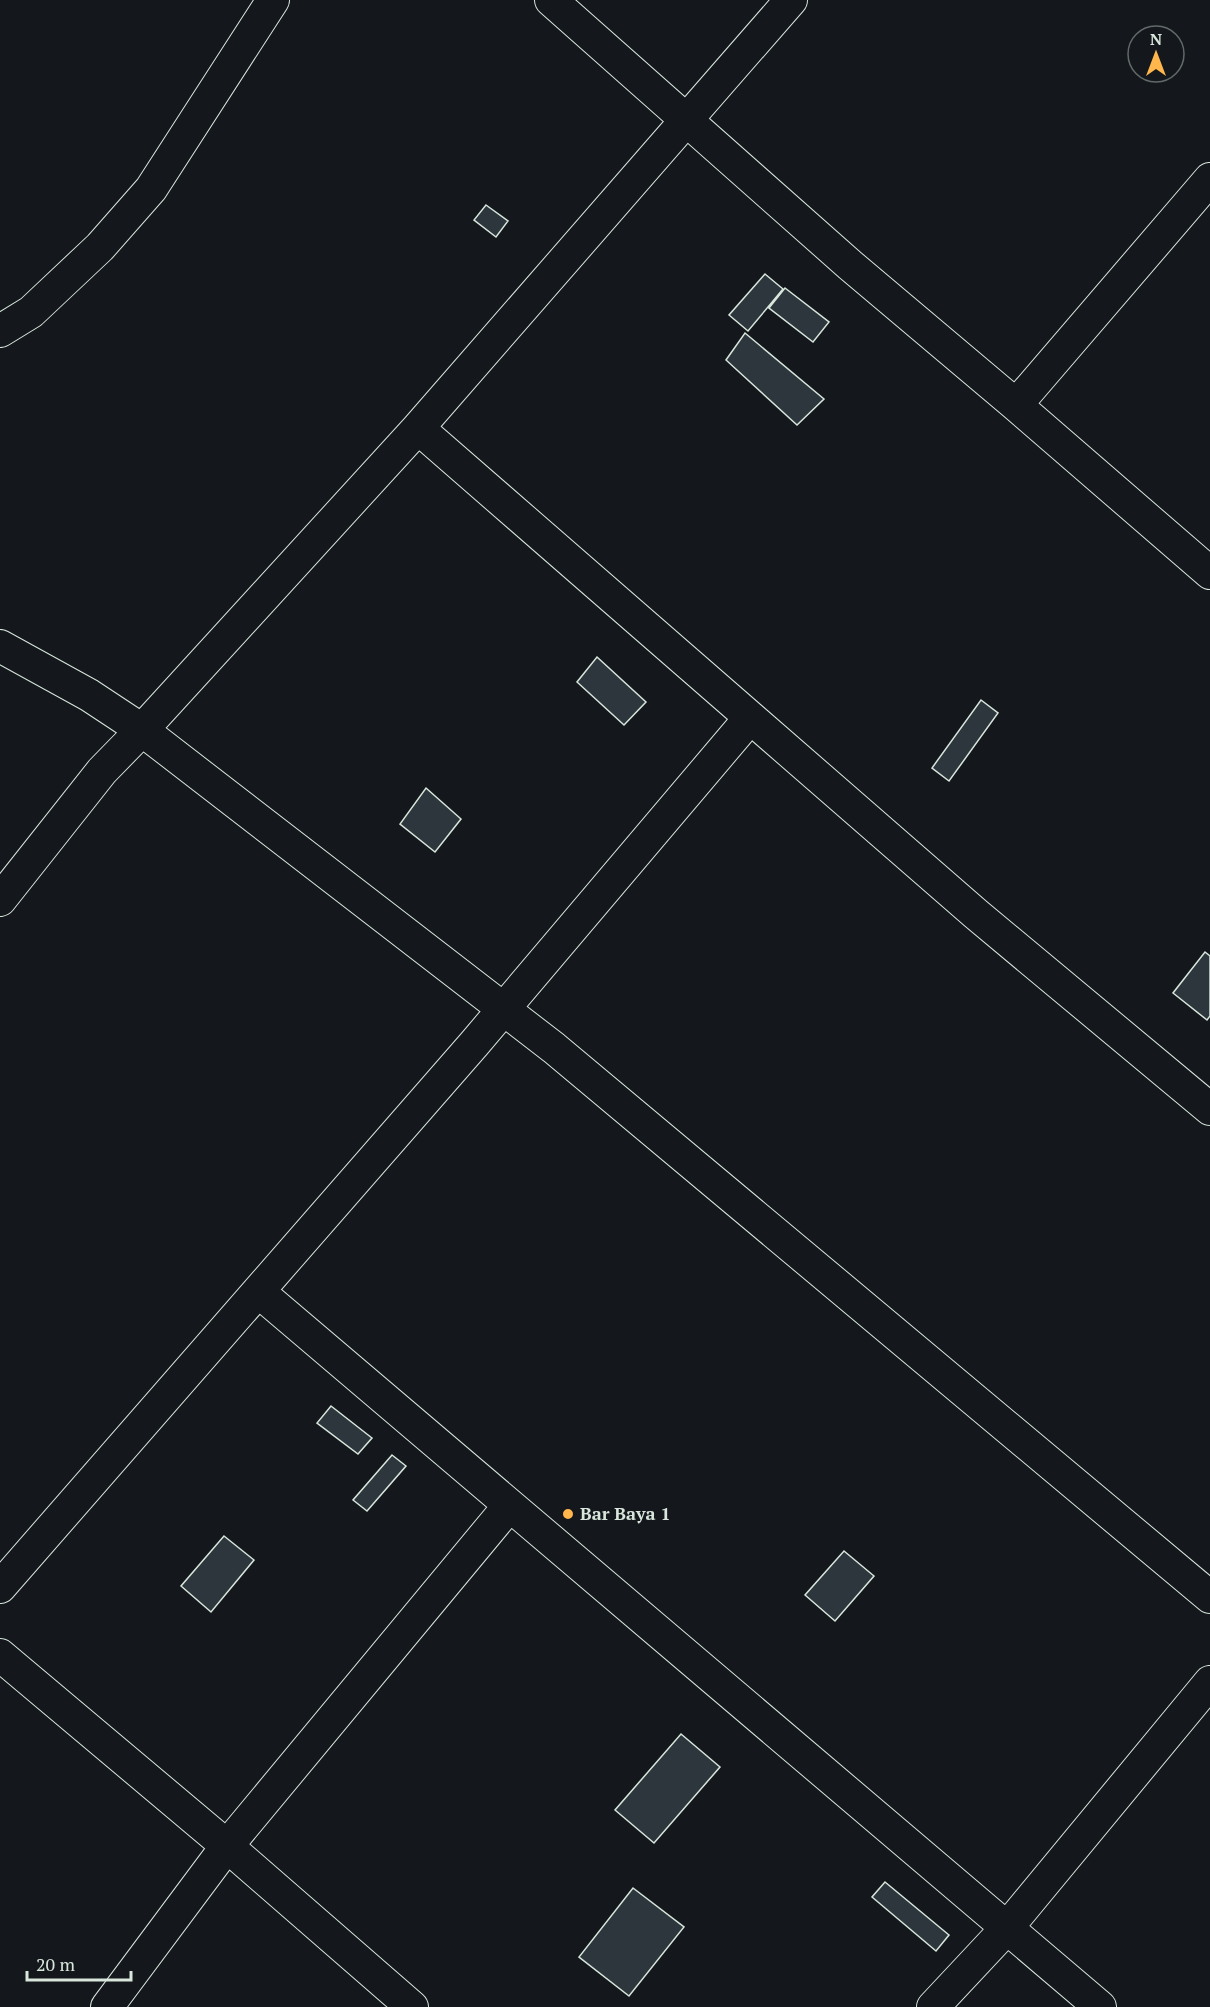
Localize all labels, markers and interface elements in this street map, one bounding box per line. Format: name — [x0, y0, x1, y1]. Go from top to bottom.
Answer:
north arrow — [1126, 24, 1186, 84]
text: N — [1150, 28, 1162, 50]
place label: Bar Baya 1 — [580, 1501, 671, 1525]
marker: Bar Baya 1 — [561, 1507, 575, 1521]
scale bar — [27, 1944, 130, 1982]
text: 20 m — [36, 1952, 76, 1976]

